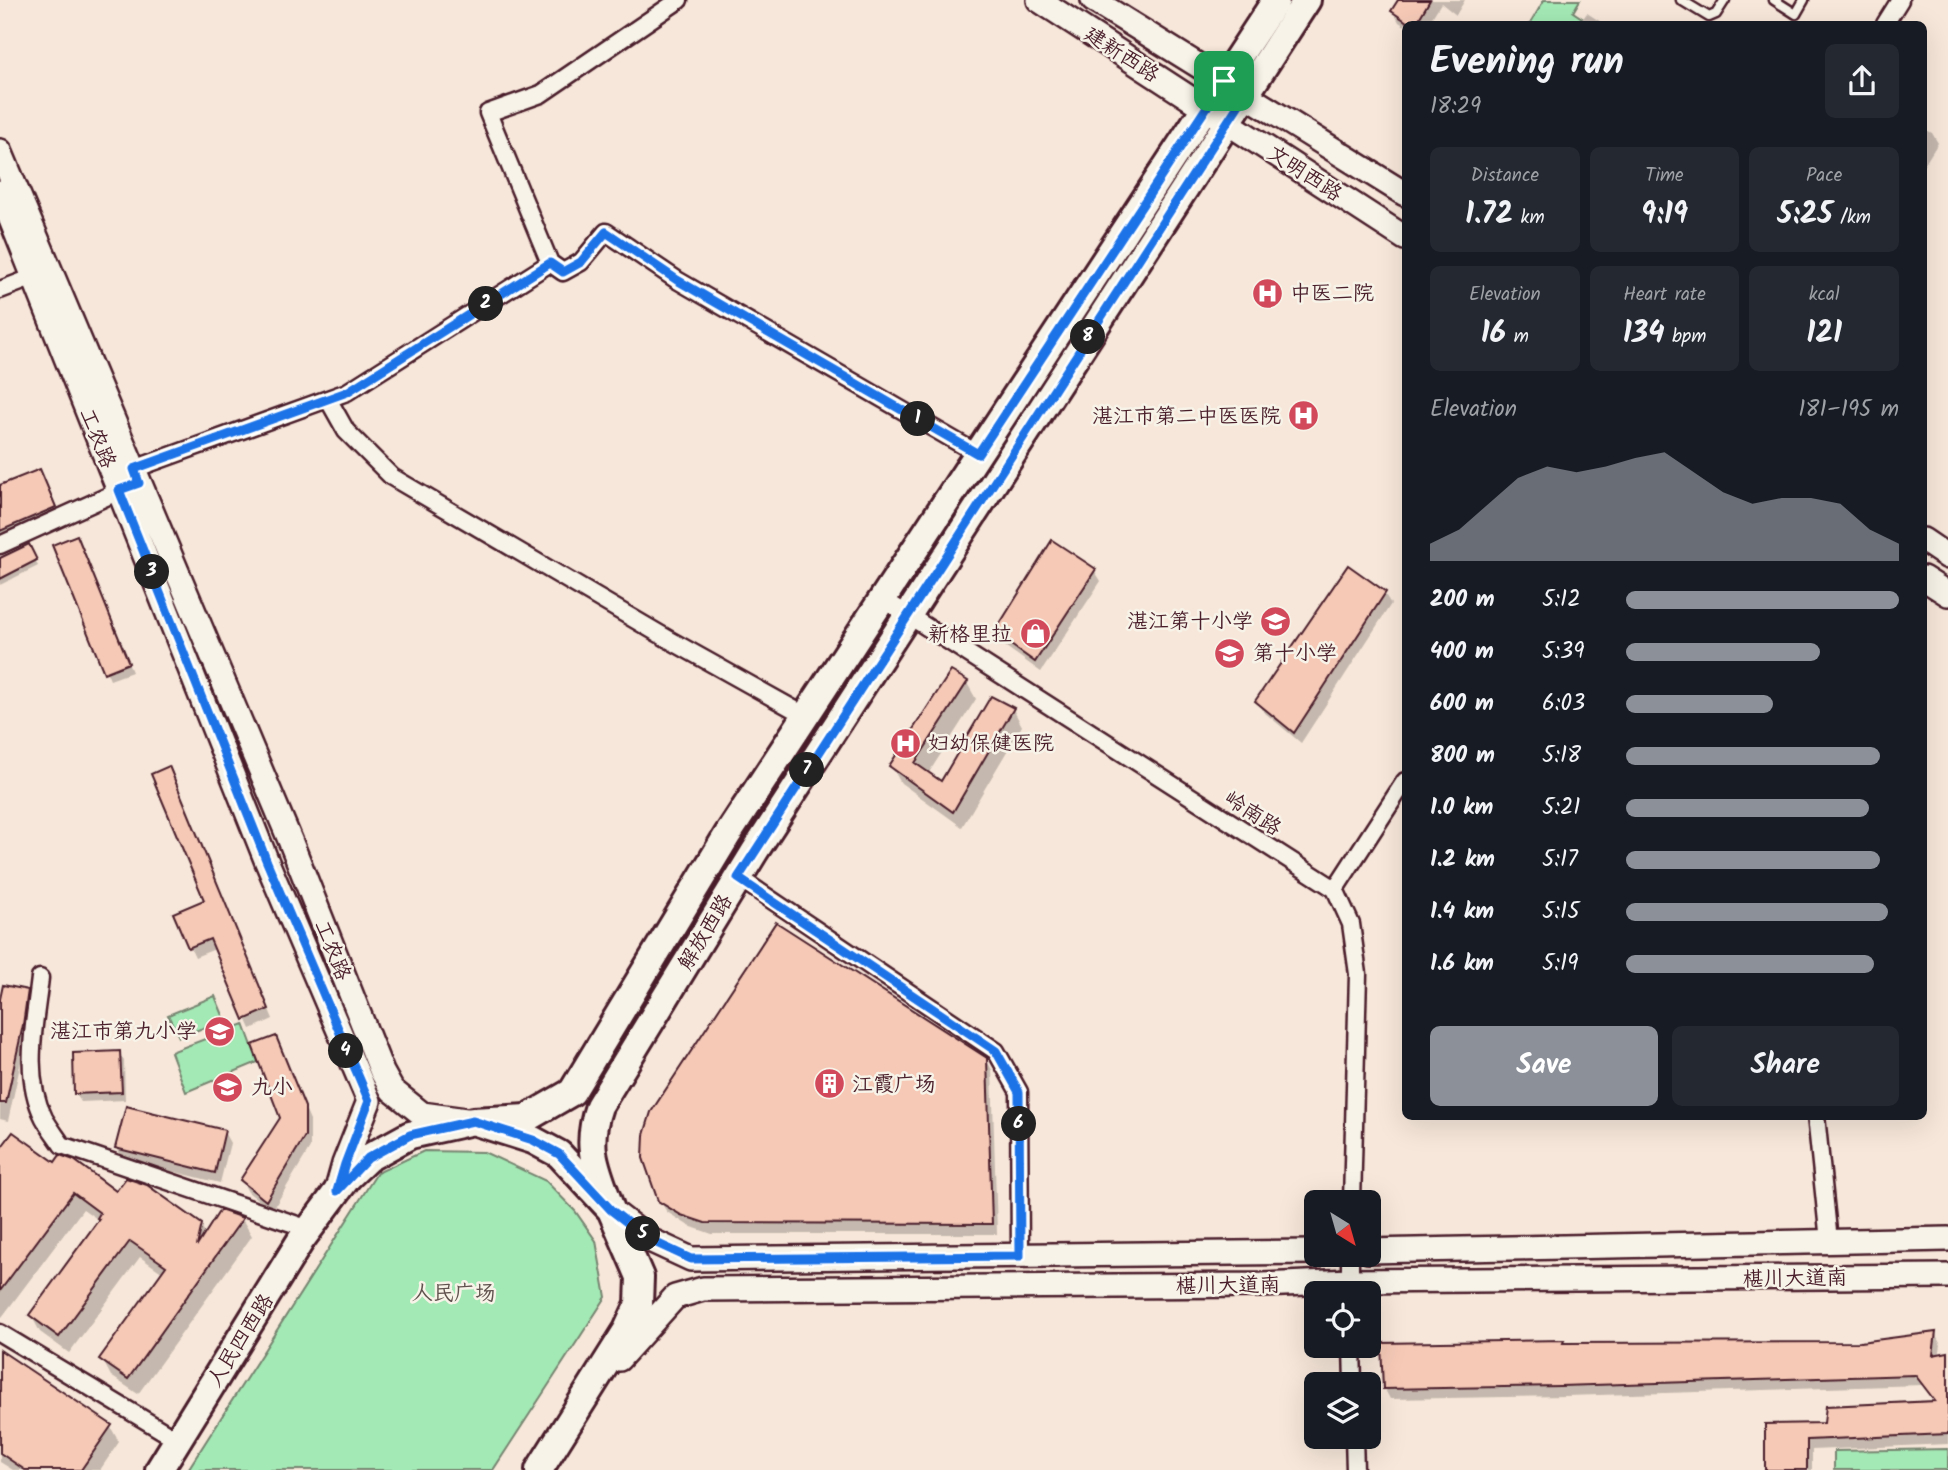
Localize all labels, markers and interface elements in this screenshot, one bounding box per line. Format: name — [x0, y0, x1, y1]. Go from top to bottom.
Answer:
street label: 建新西路 — [1077, 19, 1165, 92]
text: Evening run — [1430, 33, 1624, 93]
button: share — [1825, 44, 1899, 118]
pin — [1194, 51, 1254, 111]
icon: arrive — [1205, 62, 1243, 100]
text: 18:29 — [1430, 89, 1481, 125]
street label: 文明西路 — [1260, 138, 1348, 211]
text: Distance — [1471, 161, 1539, 191]
text: Time — [1645, 161, 1684, 191]
text: Pace — [1806, 161, 1842, 191]
text: 1.72 — [1465, 191, 1513, 239]
text: 9:19 — [1641, 191, 1688, 239]
text: 5:25 — [1777, 191, 1833, 239]
text: km — [1513, 203, 1545, 233]
text: /km — [1833, 203, 1871, 233]
hospital icon: 中医二院 — [1250, 276, 1284, 310]
place label: 中医二院 — [1290, 278, 1374, 311]
text: Elevation — [1469, 280, 1541, 310]
text: Heart rate — [1623, 280, 1706, 310]
text: kcal — [1809, 280, 1840, 310]
pin: 2 — [468, 286, 504, 322]
text: 2 — [480, 288, 491, 318]
text: 16 — [1481, 310, 1506, 358]
text: 134 — [1623, 310, 1665, 358]
text: 121 — [1806, 310, 1842, 358]
pin: 8 — [1070, 320, 1106, 354]
text: 8 — [1082, 321, 1093, 351]
text: m — [1506, 322, 1529, 352]
text: bpm — [1665, 322, 1706, 352]
text: Elevation — [1430, 392, 1517, 428]
text: 181–195 m — [1798, 392, 1899, 428]
hospital icon: 湛江市第二中医医院 — [1287, 399, 1321, 433]
place label: 湛江市第二中医医院 — [1092, 401, 1281, 434]
pin: 1 — [900, 402, 936, 436]
street label: 工农路 — [70, 403, 124, 474]
text: 1 — [915, 403, 920, 433]
pin: 3 — [134, 554, 170, 590]
text: 3 — [146, 556, 157, 586]
text: 200 m — [1430, 582, 1495, 618]
text: 5:12 — [1542, 582, 1581, 618]
school or university icon: 湛江第十小学 — [1259, 604, 1293, 638]
place label: 湛江第十小学 — [1127, 606, 1253, 639]
shop icon: 新格里拉 — [1018, 617, 1052, 651]
place label: 新格里拉 — [928, 619, 1012, 652]
text: 400 m — [1430, 634, 1494, 670]
text: 5:39 — [1542, 634, 1584, 670]
school or university icon: 第十小学 — [1213, 636, 1247, 670]
place label: 第十小学 — [1253, 638, 1337, 671]
text: 600 m — [1430, 686, 1494, 722]
text: 6:03 — [1542, 686, 1585, 722]
hospital icon: 妇幼保健医院 — [888, 726, 922, 760]
place label: 妇幼保健医院 — [928, 728, 1054, 761]
text: 800 m — [1430, 738, 1495, 774]
text: 5:18 — [1542, 738, 1581, 774]
pin: 7 — [790, 752, 824, 788]
text: 7 — [802, 754, 811, 784]
street label: 岭南路 — [1217, 783, 1288, 845]
text: 1.0 km — [1430, 790, 1493, 826]
text: 5:21 — [1542, 790, 1581, 826]
text: 1.2 km — [1430, 842, 1495, 878]
text: 5:17 — [1542, 842, 1578, 878]
street label: 解放西路 — [671, 888, 742, 977]
text: 1.4 km — [1430, 894, 1494, 930]
text: 5:15 — [1542, 894, 1580, 930]
street label: 工农路 — [305, 915, 359, 986]
text: 1.6 km — [1430, 946, 1494, 982]
text: 5:19 — [1542, 946, 1578, 982]
school or university icon: 湛江市第九小学 — [203, 1014, 237, 1048]
place label: 湛江市第九小学 — [50, 1016, 197, 1049]
button: Save — [1430, 1026, 1658, 1106]
button: Share — [1672, 1026, 1899, 1106]
pin: 4 — [328, 1034, 364, 1068]
text: 4 — [340, 1035, 351, 1065]
building icon: 江霞广场 — [812, 1067, 846, 1101]
place label: 江霞广场 — [852, 1069, 936, 1102]
school or university icon: 九小 — [211, 1070, 245, 1104]
place label: 九小 — [251, 1072, 293, 1105]
pin: 6 — [1002, 1106, 1036, 1142]
text: 6 — [1013, 1108, 1024, 1138]
north arrow — [1304, 1190, 1381, 1267]
map controls — [1304, 1190, 1381, 1449]
pin: 5 — [626, 1216, 660, 1252]
text: 5 — [638, 1218, 647, 1248]
street label: 椹川大道南 — [1742, 1262, 1848, 1297]
street label: 椹川大道南 — [1175, 1269, 1281, 1304]
park label: 人民广场 — [412, 1278, 496, 1311]
button: locate — [1304, 1281, 1381, 1358]
street label: 人民四西路 — [199, 1288, 283, 1394]
button: layers — [1304, 1372, 1381, 1449]

